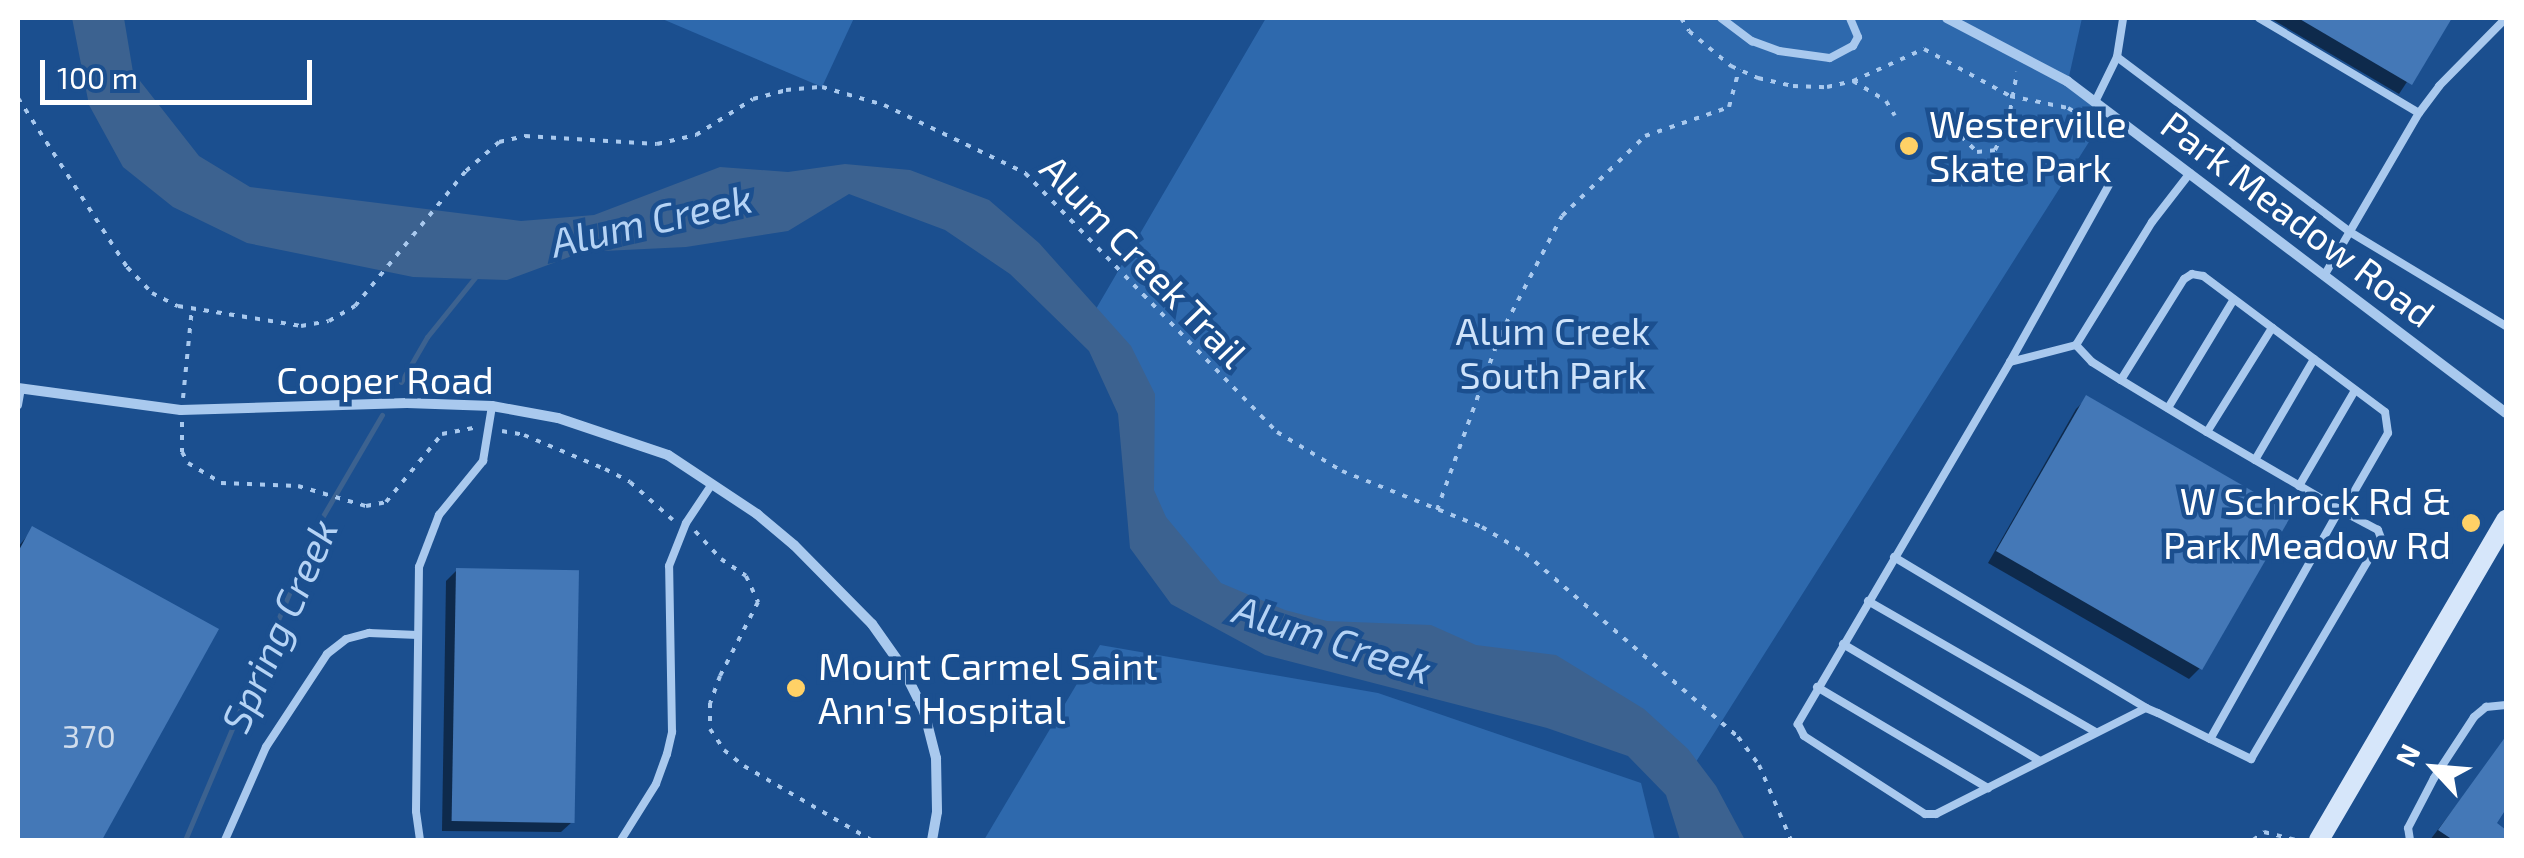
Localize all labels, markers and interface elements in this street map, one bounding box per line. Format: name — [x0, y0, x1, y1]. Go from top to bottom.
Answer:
scale bar — [45, 40, 318, 102]
text: 100 m — [57, 59, 138, 95]
place label: Westerville Skate Park — [1929, 101, 2127, 190]
street label: Park Meadow Road — [2152, 101, 2444, 337]
marker: Westerville Skate Park — [1898, 135, 1920, 157]
street label: Alum Creek Trail — [1031, 145, 1257, 377]
water label: Alum Creek — [546, 173, 756, 265]
park label: Alum Creek South Park — [1456, 308, 1650, 398]
street label: Cooper Road — [276, 357, 494, 403]
place label: W Schrock Rd & Park Meadow Rd — [2162, 478, 2451, 568]
water label: Spring Creek — [210, 511, 346, 739]
marker: W Schrock Rd & Park Meadow Rd — [2460, 512, 2482, 534]
water label: Alum Creek — [1228, 584, 1438, 692]
place label: Mount Carmel Saint Ann's Hospital — [818, 643, 1159, 732]
marker: Mount Carmel Saint Ann's Hospital — [783, 675, 809, 701]
house number: 370 — [62, 716, 116, 754]
north arrow — [2384, 718, 2484, 818]
text: N — [2387, 738, 2427, 771]

